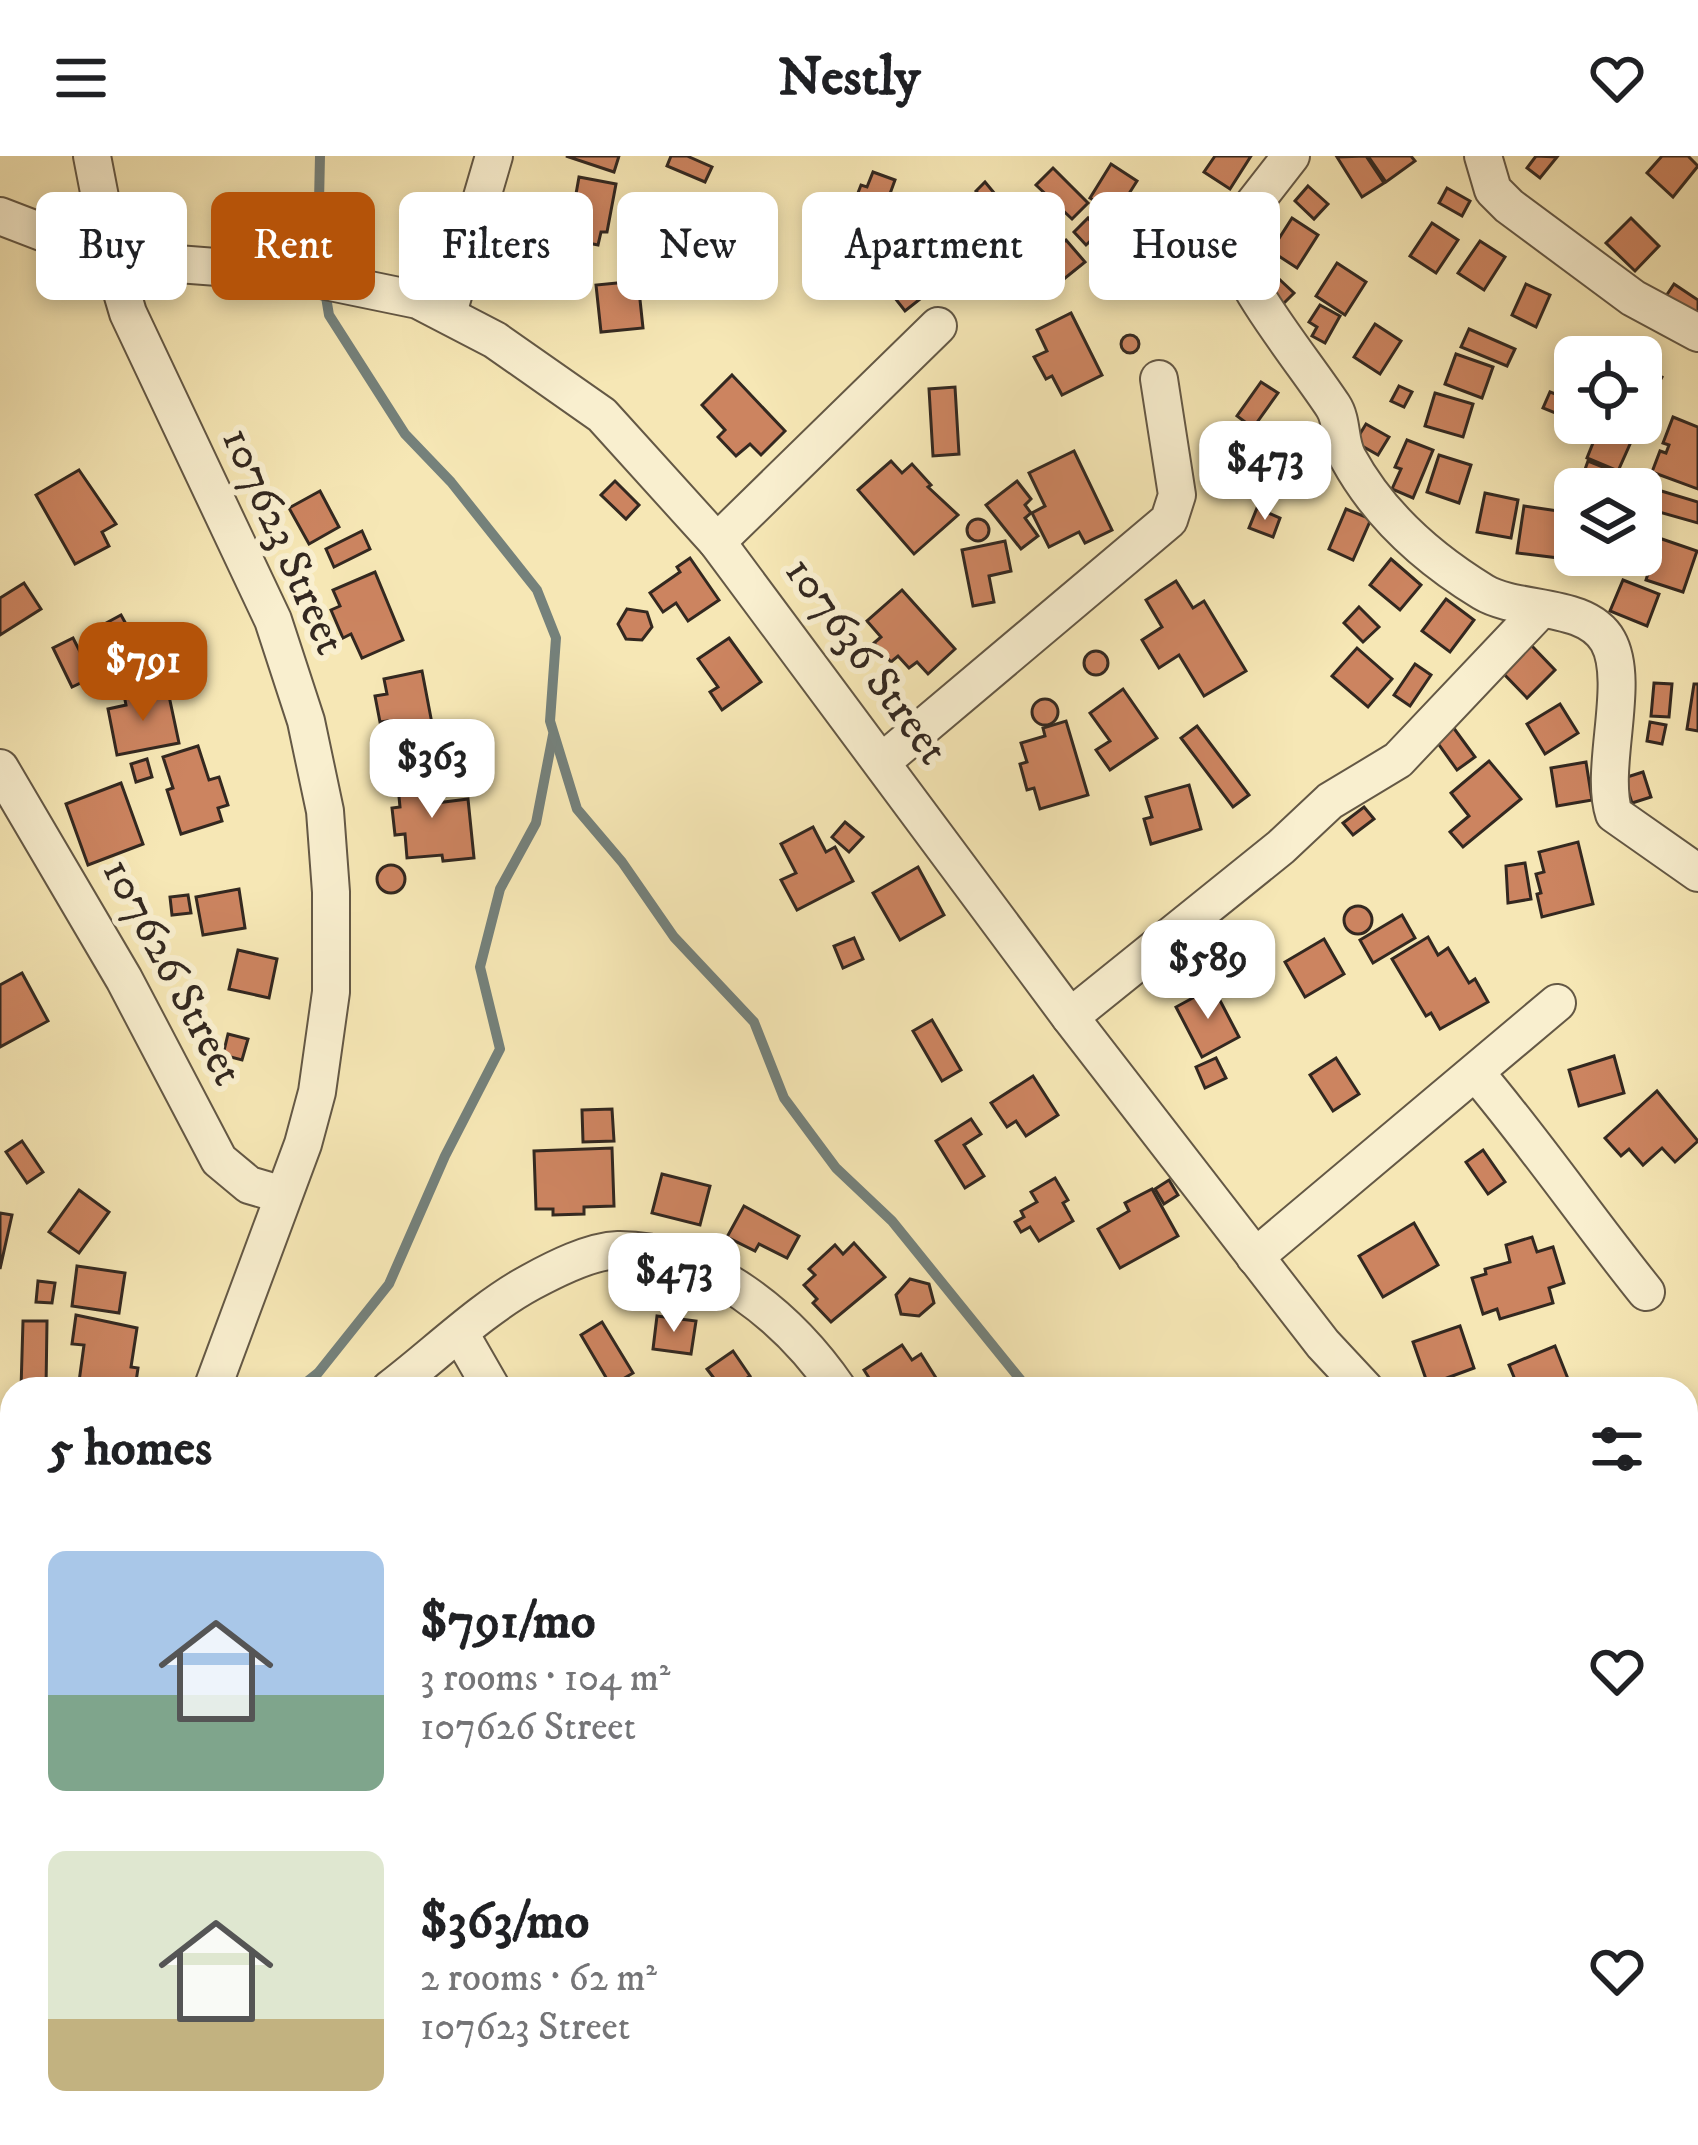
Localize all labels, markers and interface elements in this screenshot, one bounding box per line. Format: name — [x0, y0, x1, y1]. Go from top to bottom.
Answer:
icon: menu — [48, 45, 114, 111]
text: Nestly — [778, 45, 920, 112]
icon: heart — [1584, 45, 1650, 111]
chip: Buy — [36, 192, 187, 300]
chip: Rent — [211, 192, 375, 300]
chip: Filters — [399, 192, 593, 300]
chip: New — [617, 192, 778, 300]
chip: Apartment — [802, 192, 1065, 300]
chip: House — [1089, 192, 1280, 300]
map controls — [1554, 336, 1662, 576]
button: locate — [1554, 336, 1662, 444]
street label: 107623 Street — [208, 419, 358, 663]
pin: $473 — [1194, 421, 1336, 523]
text: $473 — [1226, 435, 1304, 484]
button: layers — [1554, 468, 1662, 576]
street label: 107636 Street — [772, 546, 960, 776]
pin: $791 — [72, 622, 214, 724]
text: $791 — [105, 636, 181, 685]
pin: $363 — [361, 719, 503, 821]
text: $363 — [397, 733, 467, 782]
street label: 107626 Street — [89, 849, 255, 1095]
pin: $589 — [1137, 920, 1279, 1022]
text: $589 — [1168, 934, 1248, 983]
pin: $473 — [603, 1233, 745, 1335]
text: $473 — [635, 1247, 713, 1296]
icon: filters — [1584, 1416, 1650, 1482]
text: 5 homes — [48, 1417, 212, 1481]
text: $791/mo — [420, 1590, 595, 1654]
icon: home — [144, 1599, 288, 1743]
icon: heart — [1584, 1638, 1650, 1704]
text: 3 rooms · 104 m² — [420, 1654, 670, 1703]
text: 107626 Street — [420, 1703, 636, 1752]
text: $363/mo — [420, 1890, 589, 1954]
icon: home — [144, 1899, 288, 2043]
icon: heart — [1584, 1938, 1650, 2004]
text: 2 rooms · 62 m² — [420, 1954, 657, 2003]
text: 107623 Street — [420, 2003, 630, 2052]

